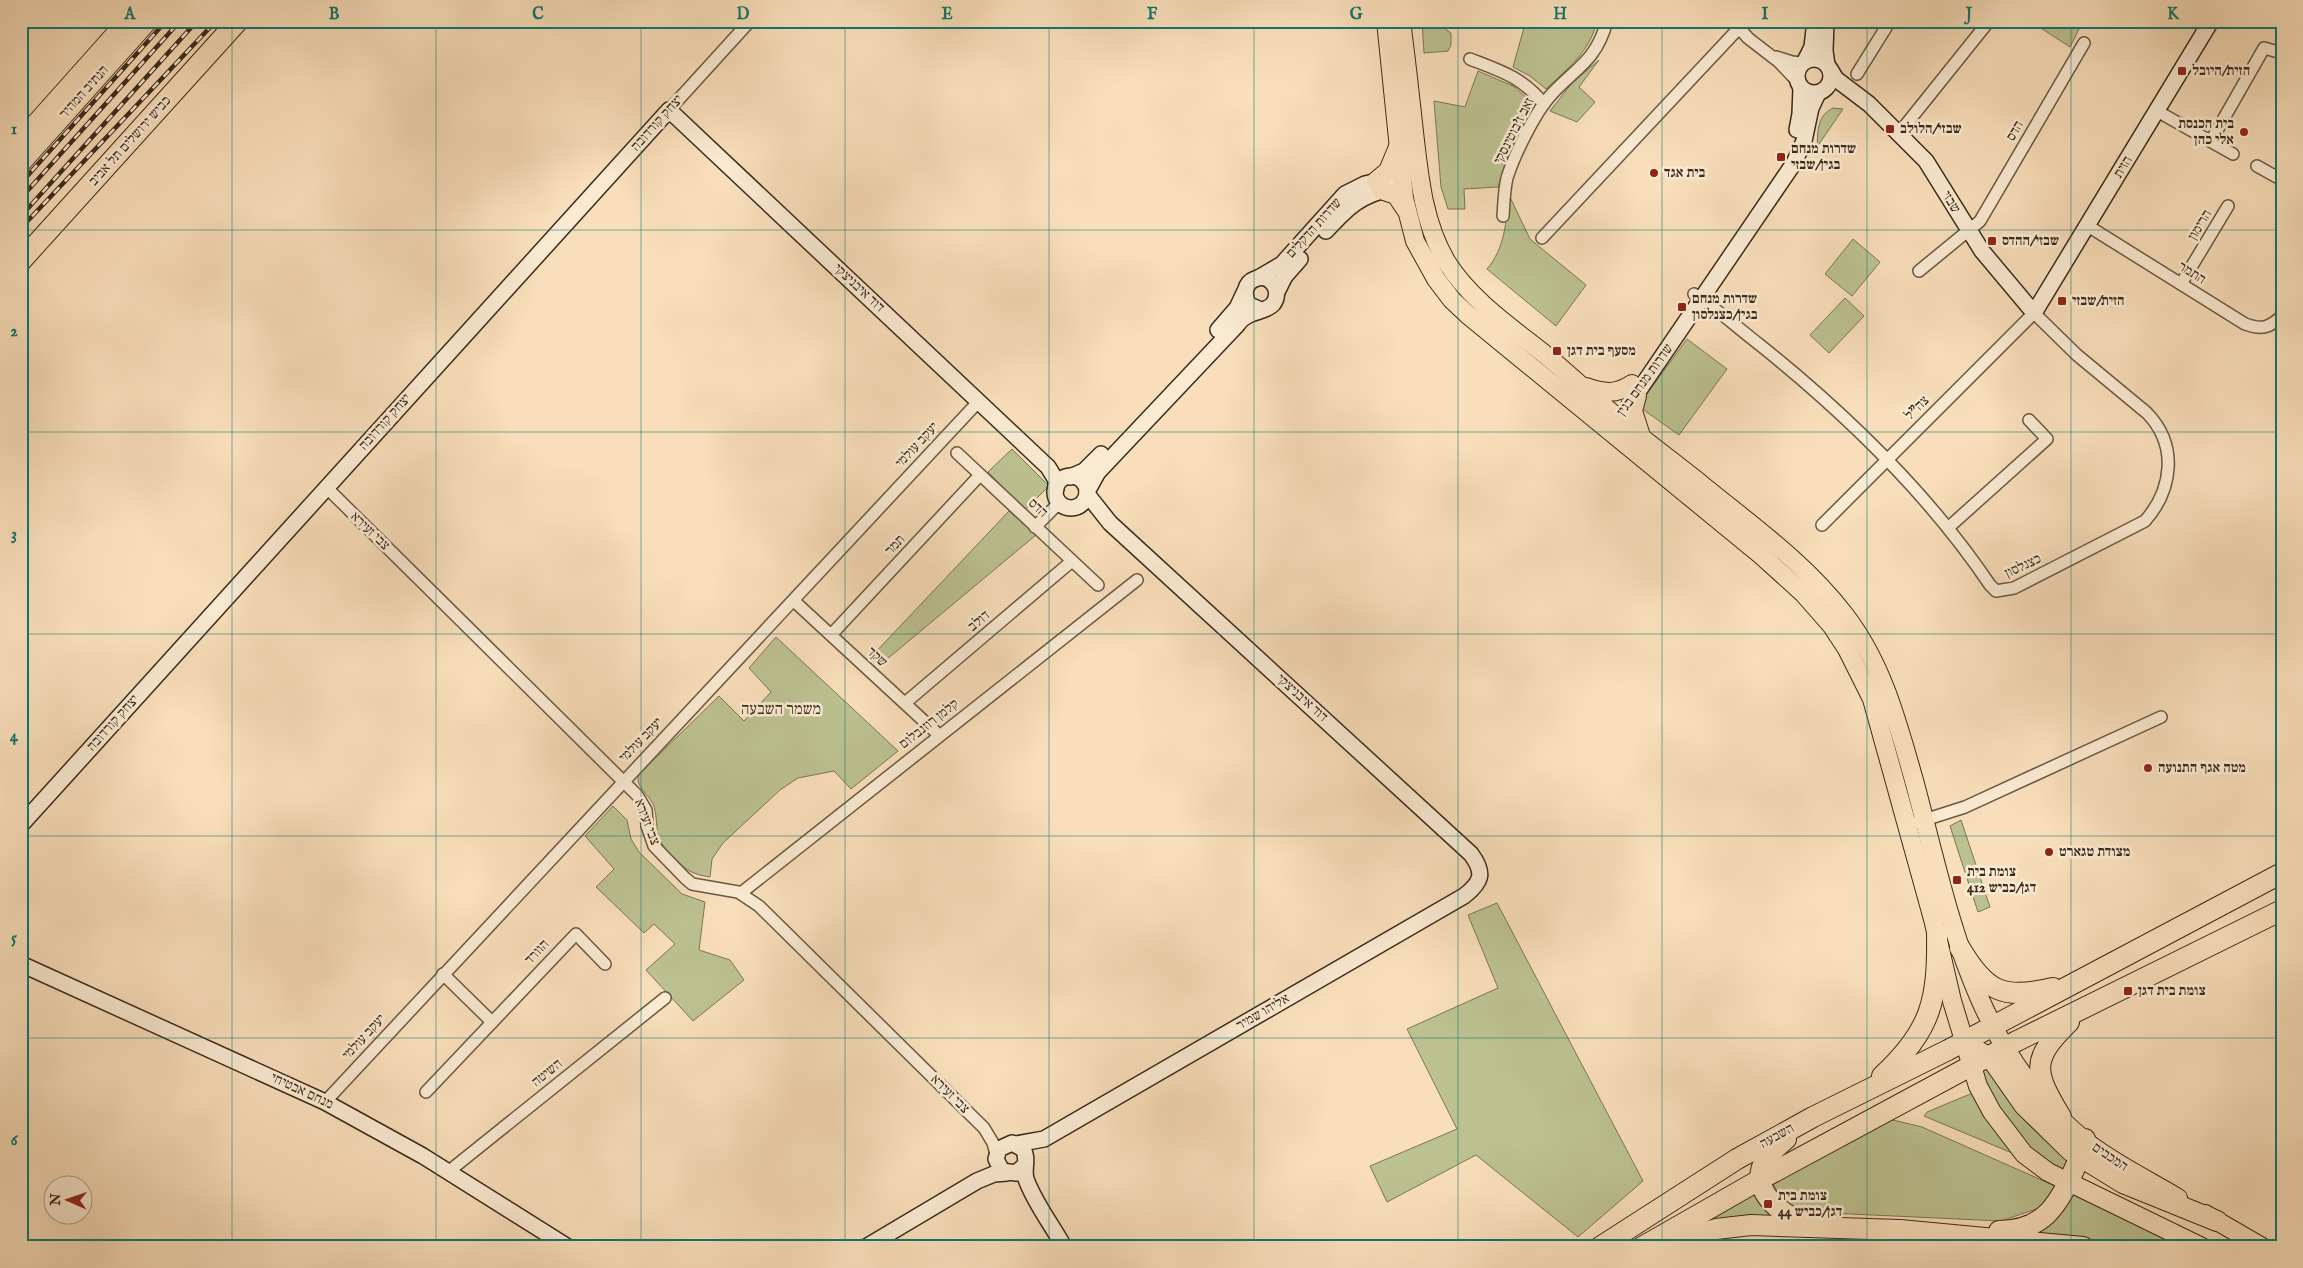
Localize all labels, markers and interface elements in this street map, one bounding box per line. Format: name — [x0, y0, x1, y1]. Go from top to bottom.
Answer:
text: A — [124, 5, 137, 25]
text: B — [329, 5, 340, 25]
text: C — [532, 5, 544, 25]
text: D — [737, 5, 750, 25]
text: E — [941, 5, 953, 25]
text: F — [1147, 5, 1158, 25]
text: G — [1350, 5, 1363, 25]
text: H — [1553, 5, 1567, 25]
text: I — [1762, 5, 1769, 25]
text: J — [1964, 5, 1973, 25]
text: K — [2167, 5, 2180, 25]
street label: הנתיב המהיר — [55, 61, 113, 123]
place label: הזית/היובל — [2192, 62, 2250, 80]
marker: הזית/היובל — [2176, 65, 2188, 77]
street label: יצחק קורדובה — [627, 91, 687, 155]
street label: כביש ירושלים תל אביב — [85, 92, 175, 190]
street label: זאב ז'בוטינסקי — [1490, 95, 1538, 167]
place label: בית הכנסת אלי כהן — [2178, 115, 2234, 149]
street label: הדס — [2002, 118, 2028, 144]
text: 1 — [11, 120, 17, 140]
place label: שבזי/הלולב — [1900, 120, 1962, 138]
marker: שבזי/הלולב — [1884, 123, 1896, 135]
marker: בית הכנסת אלי כהן — [2238, 126, 2250, 138]
place label: שדרות מנחם בגין/שבזי — [1791, 140, 1856, 174]
marker: שדרות מנחם בגין/שבזי — [1775, 151, 1787, 163]
street label: הזית — [2109, 153, 2137, 181]
place label: בית אגד — [1664, 164, 1705, 182]
marker: בית אגד — [1648, 167, 1660, 179]
street label: שבזי — [1937, 188, 1965, 217]
street label: שדרות הדקלים — [1282, 194, 1346, 262]
street label: הרימון — [2184, 206, 2216, 244]
place label: שבזי/ההדס — [2002, 232, 2059, 250]
marker: שבזי/ההדס — [1986, 235, 1998, 247]
street label: התמר — [2175, 258, 2209, 288]
street label: דוד איבניצקי — [830, 260, 888, 316]
place label: שדרות מנחם בגין/כצנלסון — [1692, 290, 1758, 324]
place label: הזית/שבזי — [2072, 292, 2125, 310]
marker: הזית/שבזי — [2056, 295, 2068, 307]
marker: שדרות מנחם בגין/כצנלסון — [1676, 301, 1688, 313]
text: 2 — [10, 322, 18, 342]
street label: שדרות מנחם בגין — [1613, 340, 1678, 420]
place label: מסעף בית דגן — [1567, 342, 1636, 360]
marker: מסעף בית דגן — [1551, 345, 1563, 357]
street label: יצחק קורדובה — [355, 390, 415, 454]
street label: צה"ל — [1901, 392, 1933, 424]
street label: יעקב עולמי — [891, 418, 943, 472]
street label: הדס — [1024, 494, 1052, 522]
street label: צבי זעירא — [346, 508, 394, 554]
text: 3 — [11, 525, 17, 545]
street label: תמר — [881, 531, 909, 559]
street label: כצנלסון — [2002, 550, 2044, 582]
street label: דולב — [964, 606, 994, 636]
street label: שקד — [863, 643, 891, 671]
street label: דוד איבניצקי — [1272, 670, 1332, 726]
street label: יצחק קורדובה — [83, 691, 143, 755]
street label: קלמן רוזנבלום — [895, 695, 963, 753]
district label: משמר השבעה — [741, 700, 821, 720]
street label: יעקב עולמי — [615, 714, 667, 766]
text: 4 — [10, 727, 19, 747]
place label: מטה אגף התנועה — [2158, 759, 2246, 777]
marker: מטה אגף התנועה — [2142, 762, 2154, 774]
street label: צבי זעירא — [630, 796, 664, 848]
place label: מצודת טגארט — [2059, 843, 2130, 861]
marker: מצודת טגארט — [2043, 846, 2055, 858]
place label: צומת בית דגן/כביש 412 — [1967, 863, 2036, 897]
marker: צומת בית דגן/כביש 412 — [1951, 874, 1963, 886]
text: 5 — [11, 929, 17, 949]
street label: הוורד — [521, 936, 553, 968]
place label: צומת בית דגן — [2138, 982, 2206, 1000]
marker: צומת בית דגן — [2122, 985, 2134, 997]
street label: אליהו שמיר — [1233, 990, 1293, 1034]
street label: יעקב עולמי — [338, 1010, 390, 1064]
street label: השיטה — [528, 1055, 566, 1091]
street label: מנחם אבטיחי — [268, 1069, 336, 1113]
street label: צבי זעירא — [927, 1071, 974, 1118]
street label: השבעה — [1757, 1119, 1797, 1153]
text: 6 — [11, 1131, 19, 1151]
street label: המכבים — [2089, 1138, 2131, 1176]
north arrow — [42, 1176, 92, 1226]
place label: צומת בית דגן/כביש 44 — [1778, 1187, 1842, 1221]
text: N — [47, 1193, 65, 1207]
marker: צומת בית דגן/כביש 44 — [1762, 1198, 1774, 1210]

